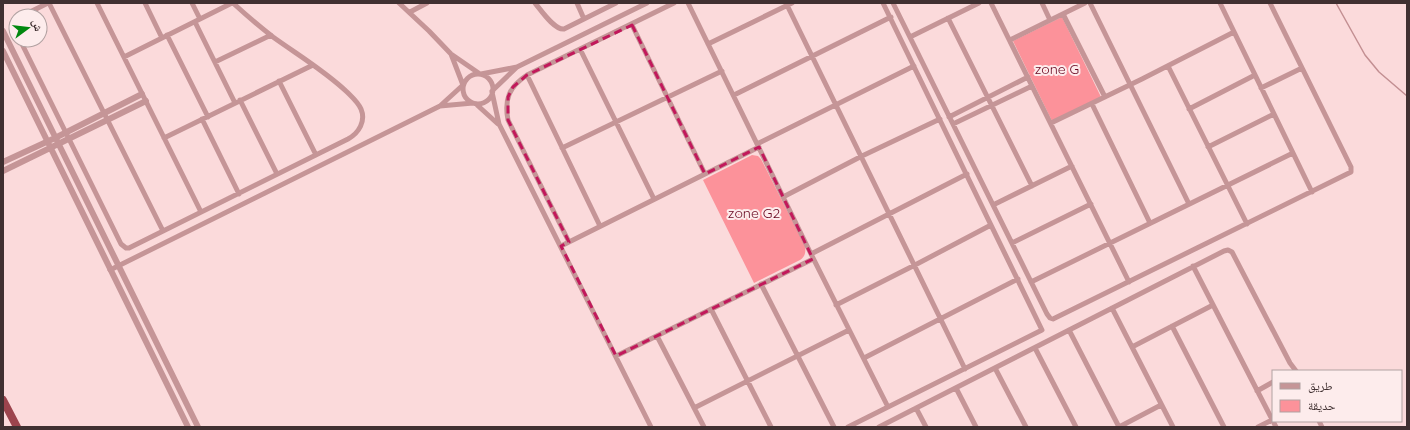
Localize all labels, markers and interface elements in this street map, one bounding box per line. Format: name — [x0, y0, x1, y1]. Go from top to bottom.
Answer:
north arrow — [8, 8, 48, 48]
text: ش — [28, 18, 46, 33]
park label: zone G — [1035, 60, 1079, 78]
park label: zone G2 — [728, 204, 780, 222]
legend — [1272, 370, 1402, 422]
text: طريق — [1308, 378, 1333, 393]
text: حديقة — [1308, 398, 1336, 413]

